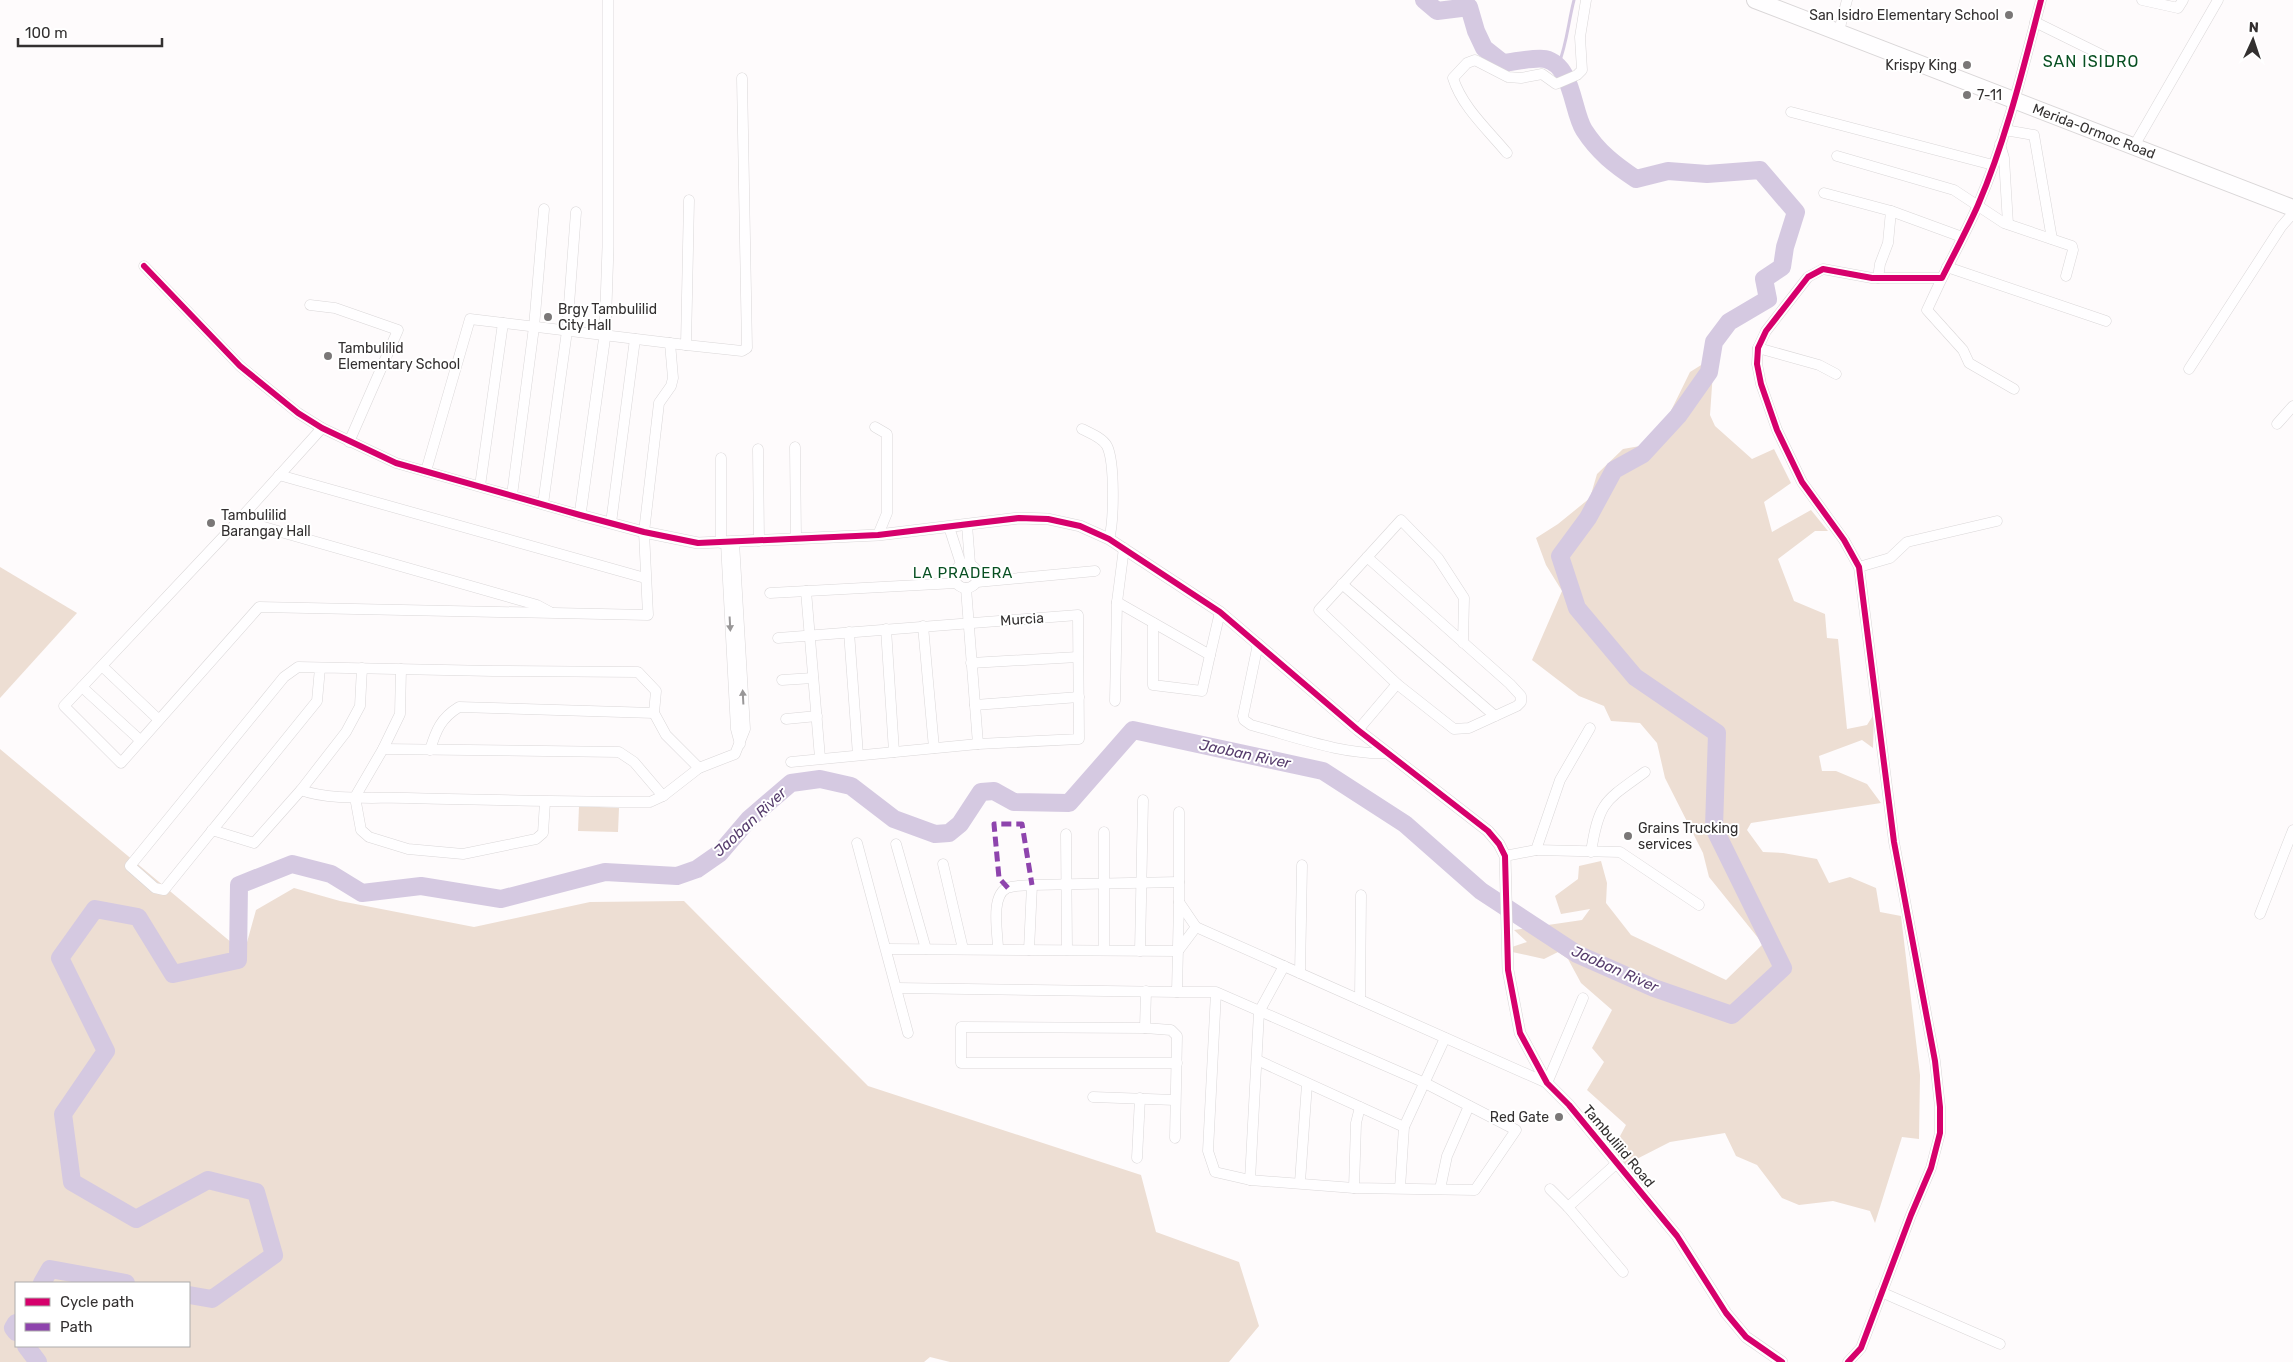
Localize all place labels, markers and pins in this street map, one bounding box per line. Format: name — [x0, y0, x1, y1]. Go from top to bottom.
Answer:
place label: San Isidro Elementary School — [1809, 7, 1999, 24]
marker: San Isidro Elementary School — [2003, 9, 2015, 21]
place label: Krispy King — [1885, 57, 1957, 74]
marker: Krispy King — [1961, 59, 1973, 71]
place label: 7-11 — [1977, 87, 2002, 104]
marker: 7-11 — [1961, 89, 1973, 101]
place label: Brgy Tambulilid City Hall — [558, 301, 657, 334]
marker: Brgy Tambulilid City Hall — [542, 311, 554, 323]
place label: Tambulilid Elementary School — [338, 340, 460, 373]
marker: Tambulilid Elementary School — [322, 350, 334, 362]
place label: Tambulilid Barangay Hall — [221, 507, 311, 540]
marker: Tambulilid Barangay Hall — [205, 517, 217, 529]
place label: Grains Trucking services — [1638, 820, 1738, 853]
marker: Grains Trucking services — [1622, 830, 1634, 842]
place label: Red Gate — [1490, 1109, 1549, 1126]
marker: Red Gate — [1553, 1111, 1565, 1123]

